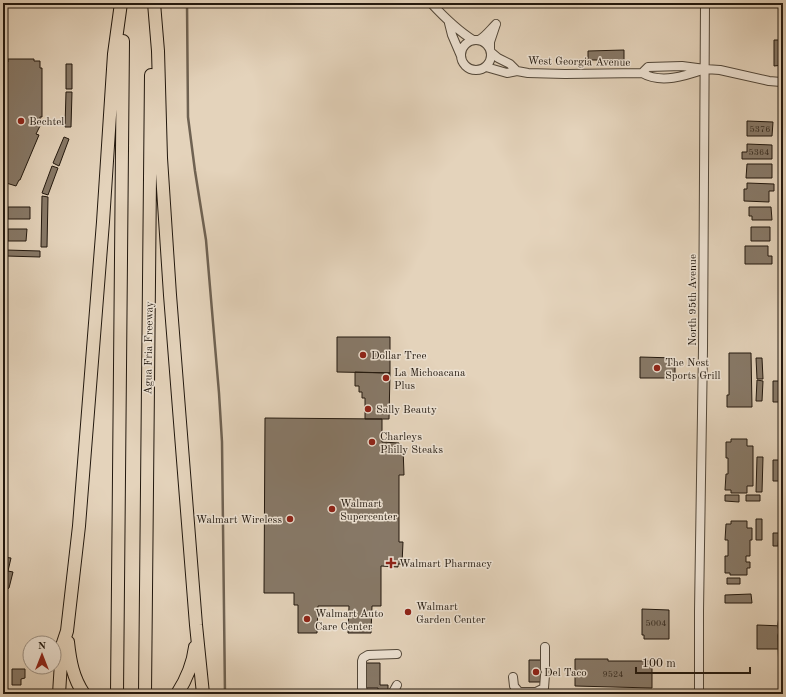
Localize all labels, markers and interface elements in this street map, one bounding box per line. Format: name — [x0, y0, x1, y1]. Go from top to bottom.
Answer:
street label: West Georgia Avenue — [528, 56, 630, 69]
marker: Bechtel — [16, 116, 26, 126]
place label: Bechtel — [29, 117, 64, 128]
house number: 5376 — [750, 125, 770, 134]
house number: 5364 — [749, 148, 769, 157]
street label: North 95th Avenue — [688, 254, 699, 346]
street label: Agua Fria Freeway — [143, 301, 156, 395]
marker: Dollar Tree — [358, 350, 368, 360]
place label: Dollar Tree — [371, 351, 426, 362]
place label: The Nest Sports Grill — [665, 358, 721, 382]
marker: The Nest Sports Grill — [652, 363, 662, 373]
place label: La Michoacana Plus — [394, 368, 466, 392]
marker: La Michoacana Plus — [381, 373, 391, 383]
marker: Sally Beauty — [363, 404, 373, 414]
place label: Sally Beauty — [376, 405, 437, 416]
place label: Charleys Philly Steaks — [380, 432, 443, 456]
marker: Charleys Philly Steaks — [367, 437, 377, 447]
place label: Walmart Supercenter — [340, 499, 398, 523]
marker: Walmart Supercenter — [327, 504, 337, 514]
marker: Walmart Wireless — [285, 514, 295, 524]
place label: Walmart Wireless — [196, 515, 282, 526]
marker: Walmart Pharmacy — [386, 558, 396, 568]
place label: Walmart Pharmacy — [399, 559, 492, 570]
place label: Walmart Garden Center — [416, 602, 486, 626]
marker: Walmart Garden Center — [403, 607, 413, 617]
place label: Walmart Auto Care Center — [315, 609, 383, 633]
marker: Walmart Auto Care Center — [302, 614, 312, 624]
house number: 5004 — [646, 619, 666, 628]
north arrow — [22, 635, 62, 675]
text: N — [38, 641, 47, 652]
scale bar — [636, 649, 750, 675]
text: 100 m — [642, 658, 676, 670]
marker: Del Taco — [531, 667, 541, 677]
place label: Del Taco — [544, 668, 587, 679]
house number: 9524 — [603, 670, 623, 679]

